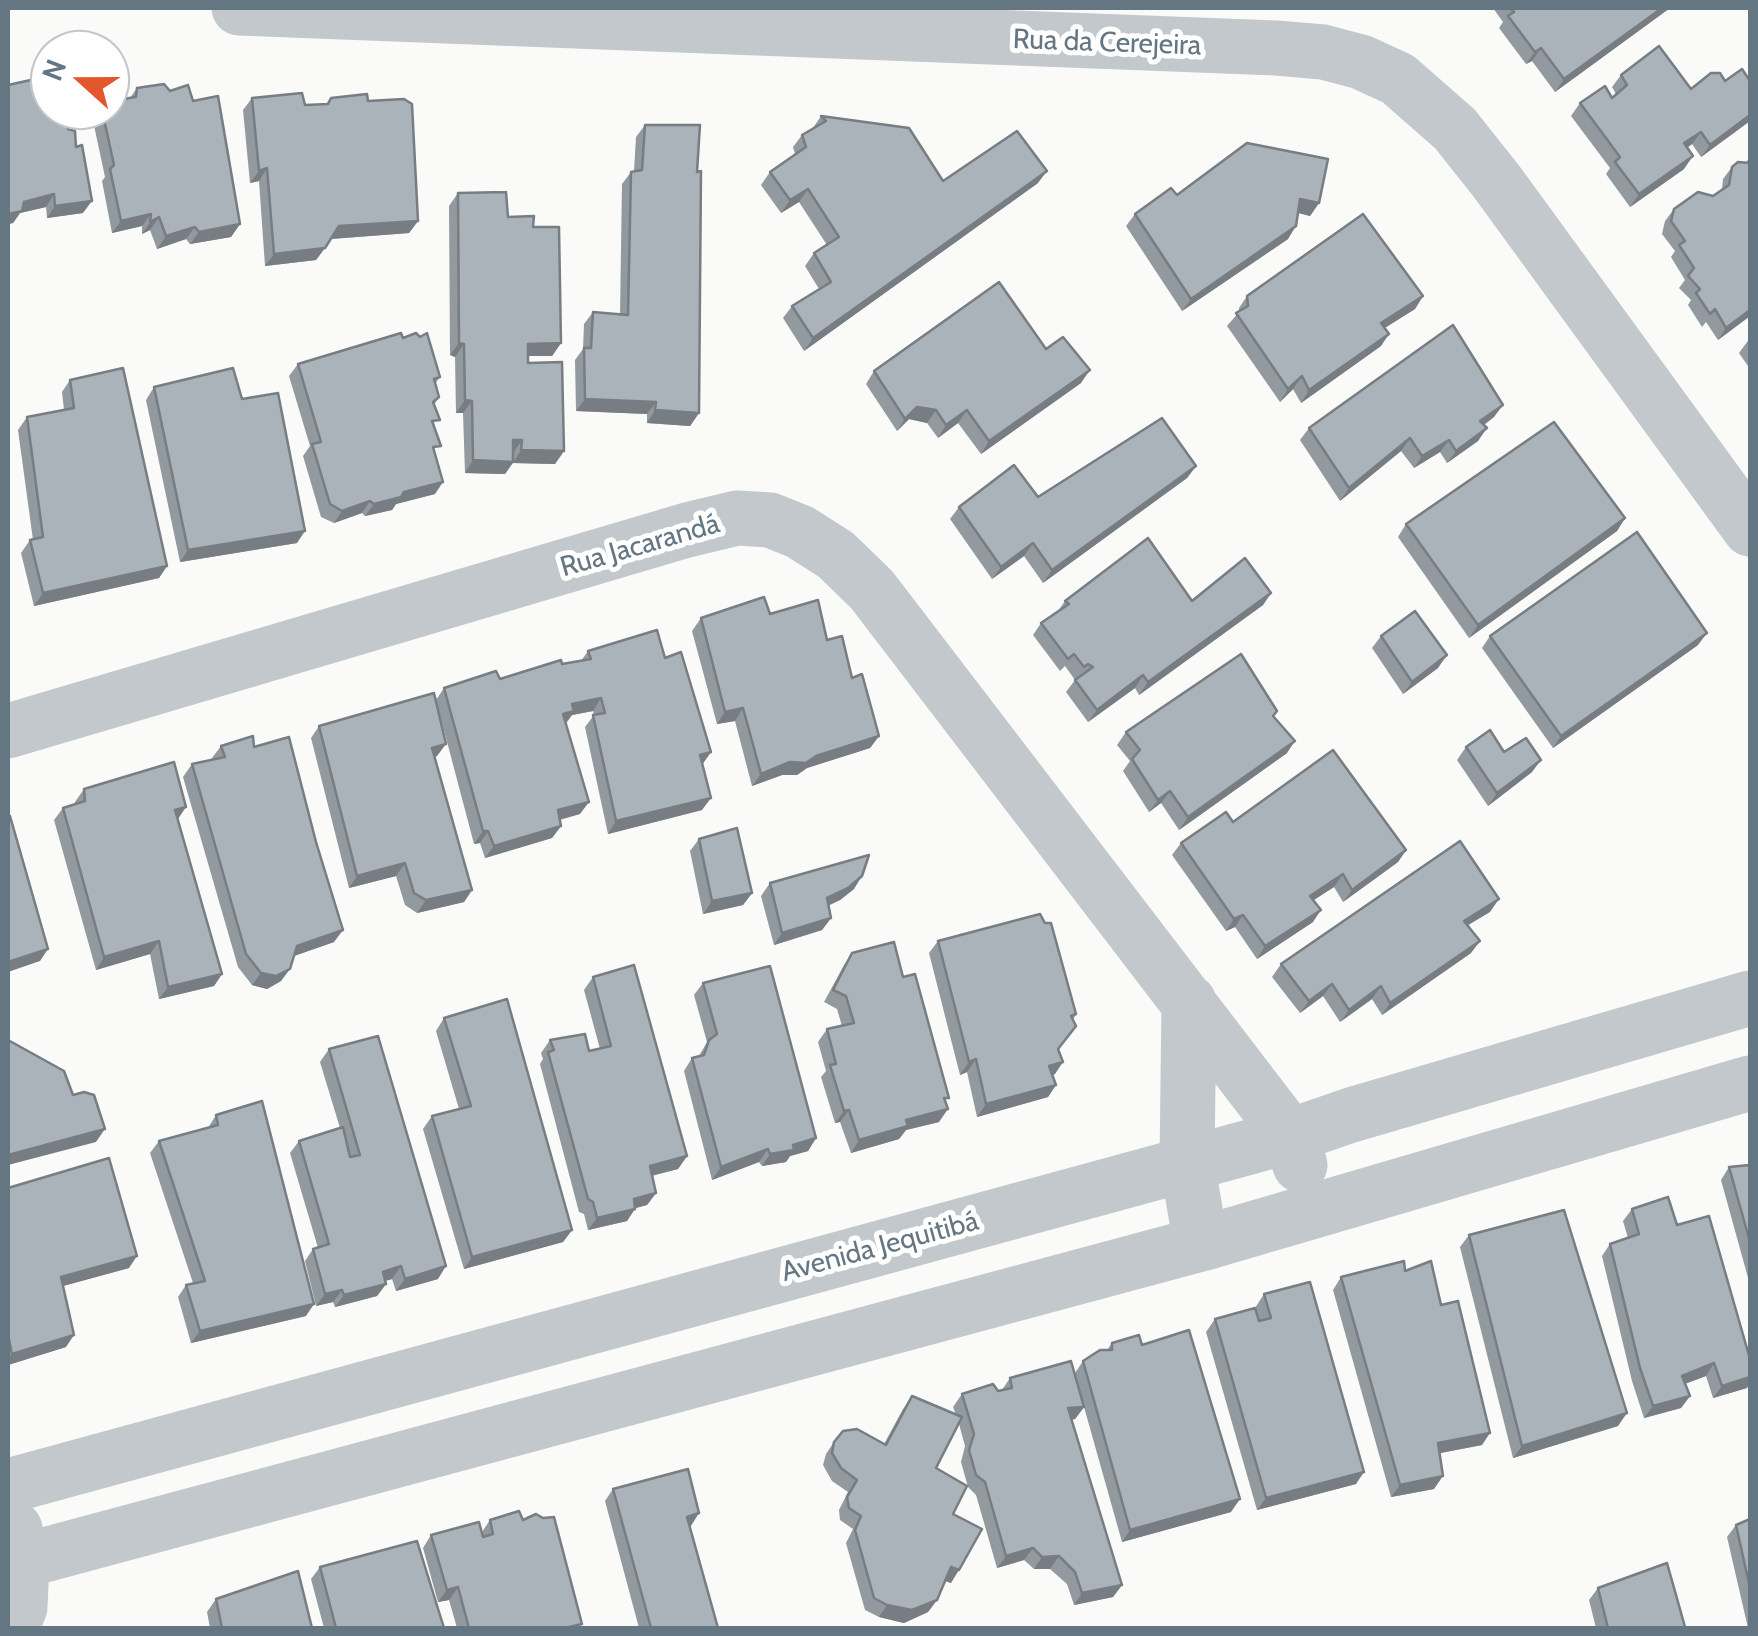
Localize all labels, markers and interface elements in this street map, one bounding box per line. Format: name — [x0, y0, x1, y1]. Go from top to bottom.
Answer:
street label: Rua da Cerejeira — [1012, 23, 1202, 63]
north arrow — [30, 30, 130, 130]
text: N — [34, 55, 73, 85]
street label: Rua Jacarandá — [556, 507, 724, 585]
street label: Avenida Jequitibá — [778, 1205, 982, 1289]

